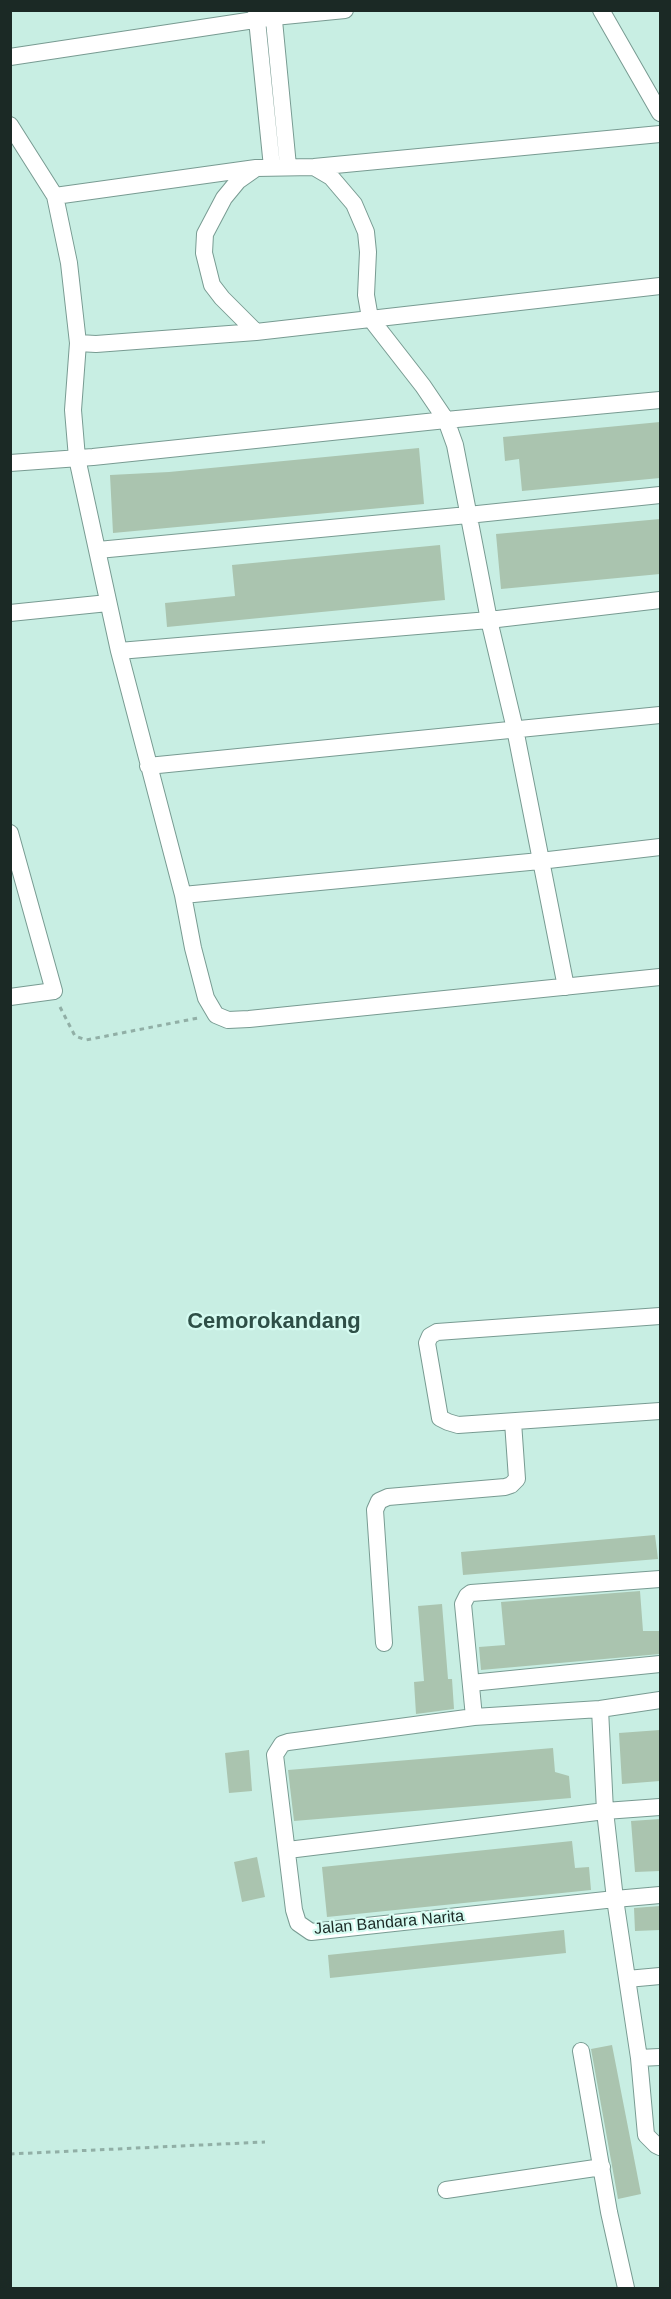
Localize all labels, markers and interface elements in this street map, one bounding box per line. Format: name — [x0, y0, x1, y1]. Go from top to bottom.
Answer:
district label: Cemorokandang — [187, 1309, 361, 1335]
street label: Jalan Bandara Narita — [313, 1907, 465, 1939]

